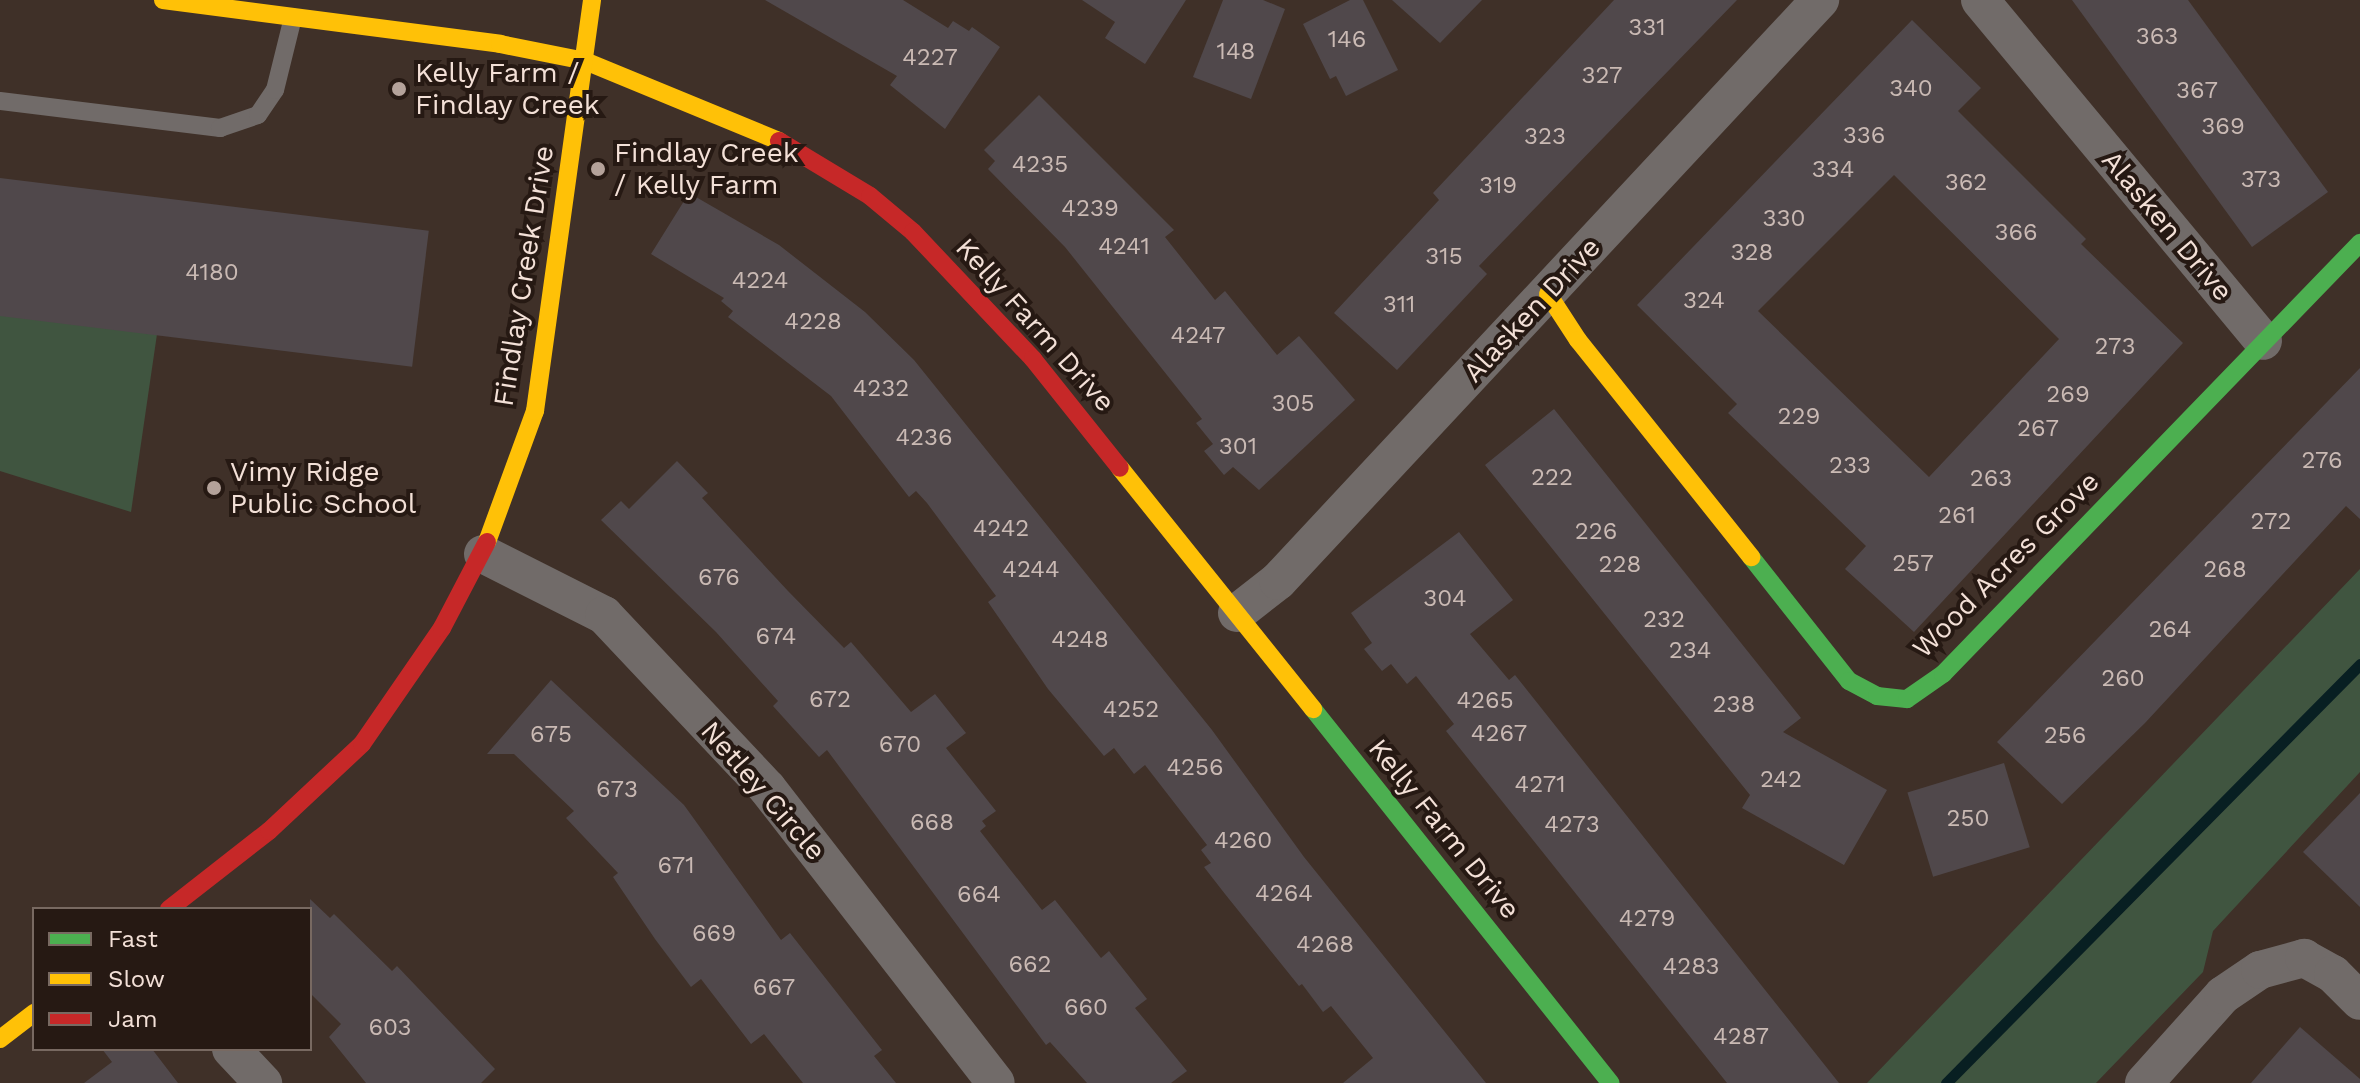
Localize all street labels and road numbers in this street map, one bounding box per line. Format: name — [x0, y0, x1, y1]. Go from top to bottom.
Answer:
street label: Findlay Creek Drive — [487, 143, 561, 409]
street label: Alasken Drive — [2094, 144, 2240, 308]
street label: Kelly Farm Drive — [948, 231, 1122, 419]
street label: Alasken Drive — [1456, 231, 1608, 389]
street label: Wood Acres Grove — [1905, 464, 2107, 666]
street label: Netley Circle — [693, 714, 833, 868]
street label: Kelly Farm Drive — [1361, 732, 1527, 926]

